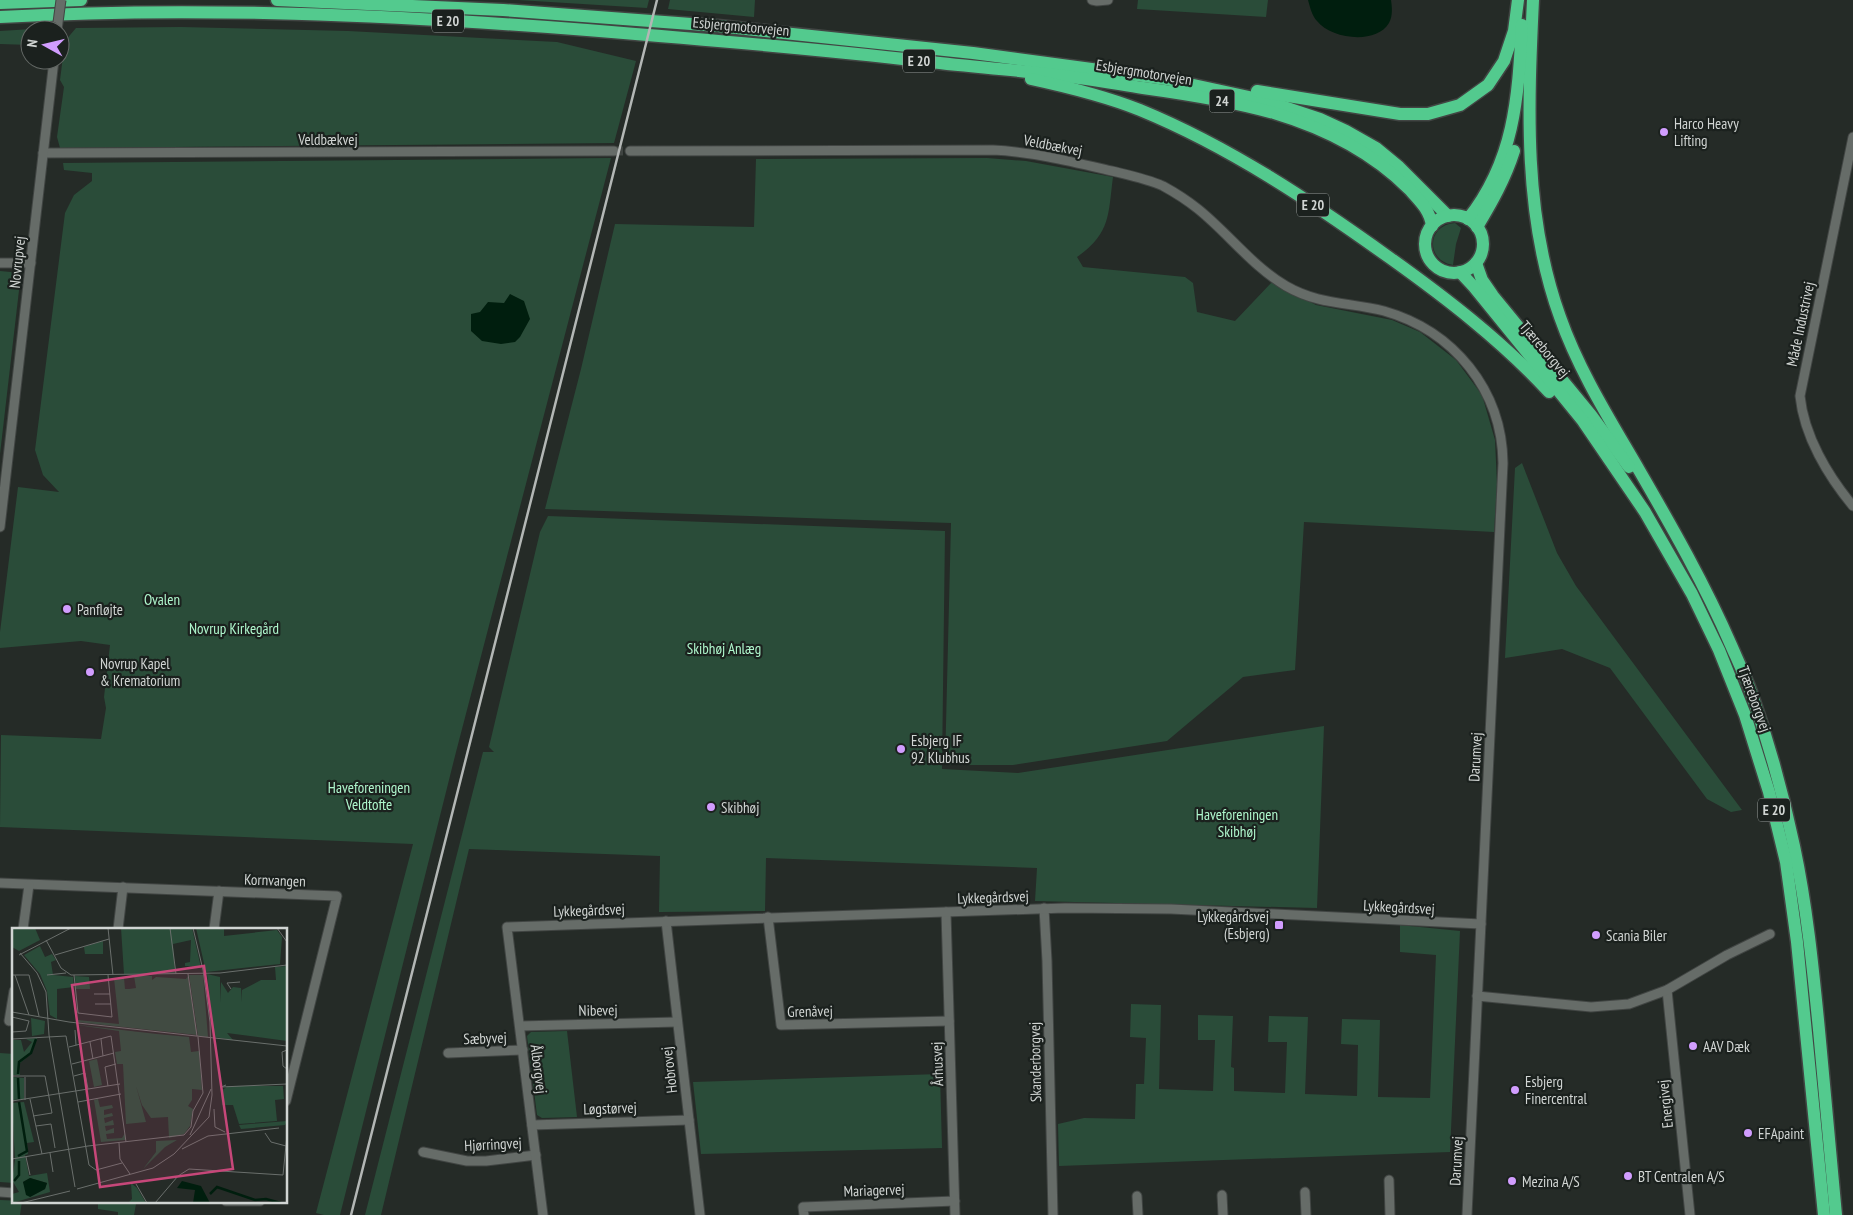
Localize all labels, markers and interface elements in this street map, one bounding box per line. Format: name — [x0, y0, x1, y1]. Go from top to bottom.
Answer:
road number: E 20 — [432, 10, 464, 32]
street label: Esbjergmotorvejen — [692, 12, 790, 40]
north arrow — [20, 20, 70, 70]
text: N — [23, 38, 42, 48]
road number: E 20 — [903, 49, 935, 72]
street label: Esbjergmotorvejen — [1095, 55, 1193, 89]
road number: 24 — [1210, 90, 1234, 112]
place label: Harco Heavy Lifting — [1674, 114, 1739, 150]
marker: Harco Heavy Lifting — [1658, 126, 1670, 138]
street label: Veldbækvej — [297, 130, 358, 149]
street label: Veldbækvej — [1021, 130, 1084, 160]
road number: E 20 — [1297, 194, 1329, 216]
street label: Novrupvej — [5, 235, 29, 289]
street label: Måde Industrivej — [1782, 280, 1818, 368]
street label: Tjæreborgvej — [1516, 317, 1574, 381]
park label: Ovalen — [144, 590, 180, 609]
place label: Panfløjte — [77, 600, 123, 619]
marker: Panfløjte — [61, 603, 73, 615]
park label: Novrup Kirkegård — [189, 619, 279, 638]
park label: Skibhøj Anlæg — [687, 639, 761, 658]
place label: Novrup Kapel & Krematorium — [100, 654, 180, 690]
street label: Tjæreborgvej — [1734, 663, 1776, 735]
marker: Novrup Kapel & Krematorium — [84, 666, 96, 678]
place label: Esbjerg IF 92 Klubhus — [911, 731, 970, 767]
street label: Darumvej — [1464, 732, 1486, 782]
marker: Esbjerg IF 92 Klubhus — [895, 743, 907, 755]
park label: Haveforeningen Veldtofte — [328, 778, 410, 814]
place label: Skibhøj — [721, 798, 759, 817]
road number: E 20 — [1758, 798, 1790, 822]
marker: Skibhøj — [705, 801, 717, 813]
park label: Haveforeningen Skibhøj — [1196, 805, 1278, 841]
street label: Kornvangen — [244, 869, 306, 891]
street label: Lykkegårdsvej — [957, 886, 1029, 908]
street label: Lykkegårdsvej — [1363, 896, 1435, 918]
street label: Lykkegårdsvej — [553, 899, 625, 921]
place label: Lykkegårdsvej (Esbjerg) — [1197, 907, 1270, 943]
marker: Lykkegårdsvej (Esbjerg) — [1273, 919, 1285, 931]
place label: Scania Biler — [1606, 926, 1668, 945]
inset map — [12, 928, 288, 1202]
marker: Scania Biler — [1590, 929, 1602, 941]
street label: Nibevej — [578, 1000, 618, 1020]
street label: Grenåvej — [787, 1001, 833, 1021]
street label: Skanderborgvej — [1025, 1022, 1045, 1102]
street label: Sæbyvej — [463, 1028, 507, 1048]
place label: AAV Dæk — [1703, 1037, 1750, 1056]
marker: AAV Dæk — [1687, 1040, 1699, 1052]
street label: Århusvej — [927, 1041, 947, 1087]
street label: Ålborgvej — [527, 1043, 551, 1095]
street label: Hobrovej — [657, 1046, 681, 1094]
place label: Esbjerg Finercentral — [1525, 1072, 1587, 1108]
street label: Energivej — [1653, 1079, 1677, 1129]
marker: Esbjerg Finercentral — [1509, 1084, 1521, 1096]
street label: Løgstørvej — [583, 1098, 637, 1118]
place label: EFApaint — [1758, 1124, 1804, 1143]
marker: EFApaint — [1742, 1127, 1754, 1139]
street label: Hjørringvej — [464, 1133, 522, 1155]
street label: Darumvej — [1445, 1136, 1467, 1186]
place label: BT Centralen A/S — [1638, 1167, 1725, 1186]
marker: BT Centralen A/S — [1622, 1170, 1634, 1182]
place label: Mezina A/S — [1522, 1172, 1580, 1191]
marker: Mezina A/S — [1506, 1175, 1518, 1187]
street label: Mariagervej — [843, 1179, 905, 1201]

